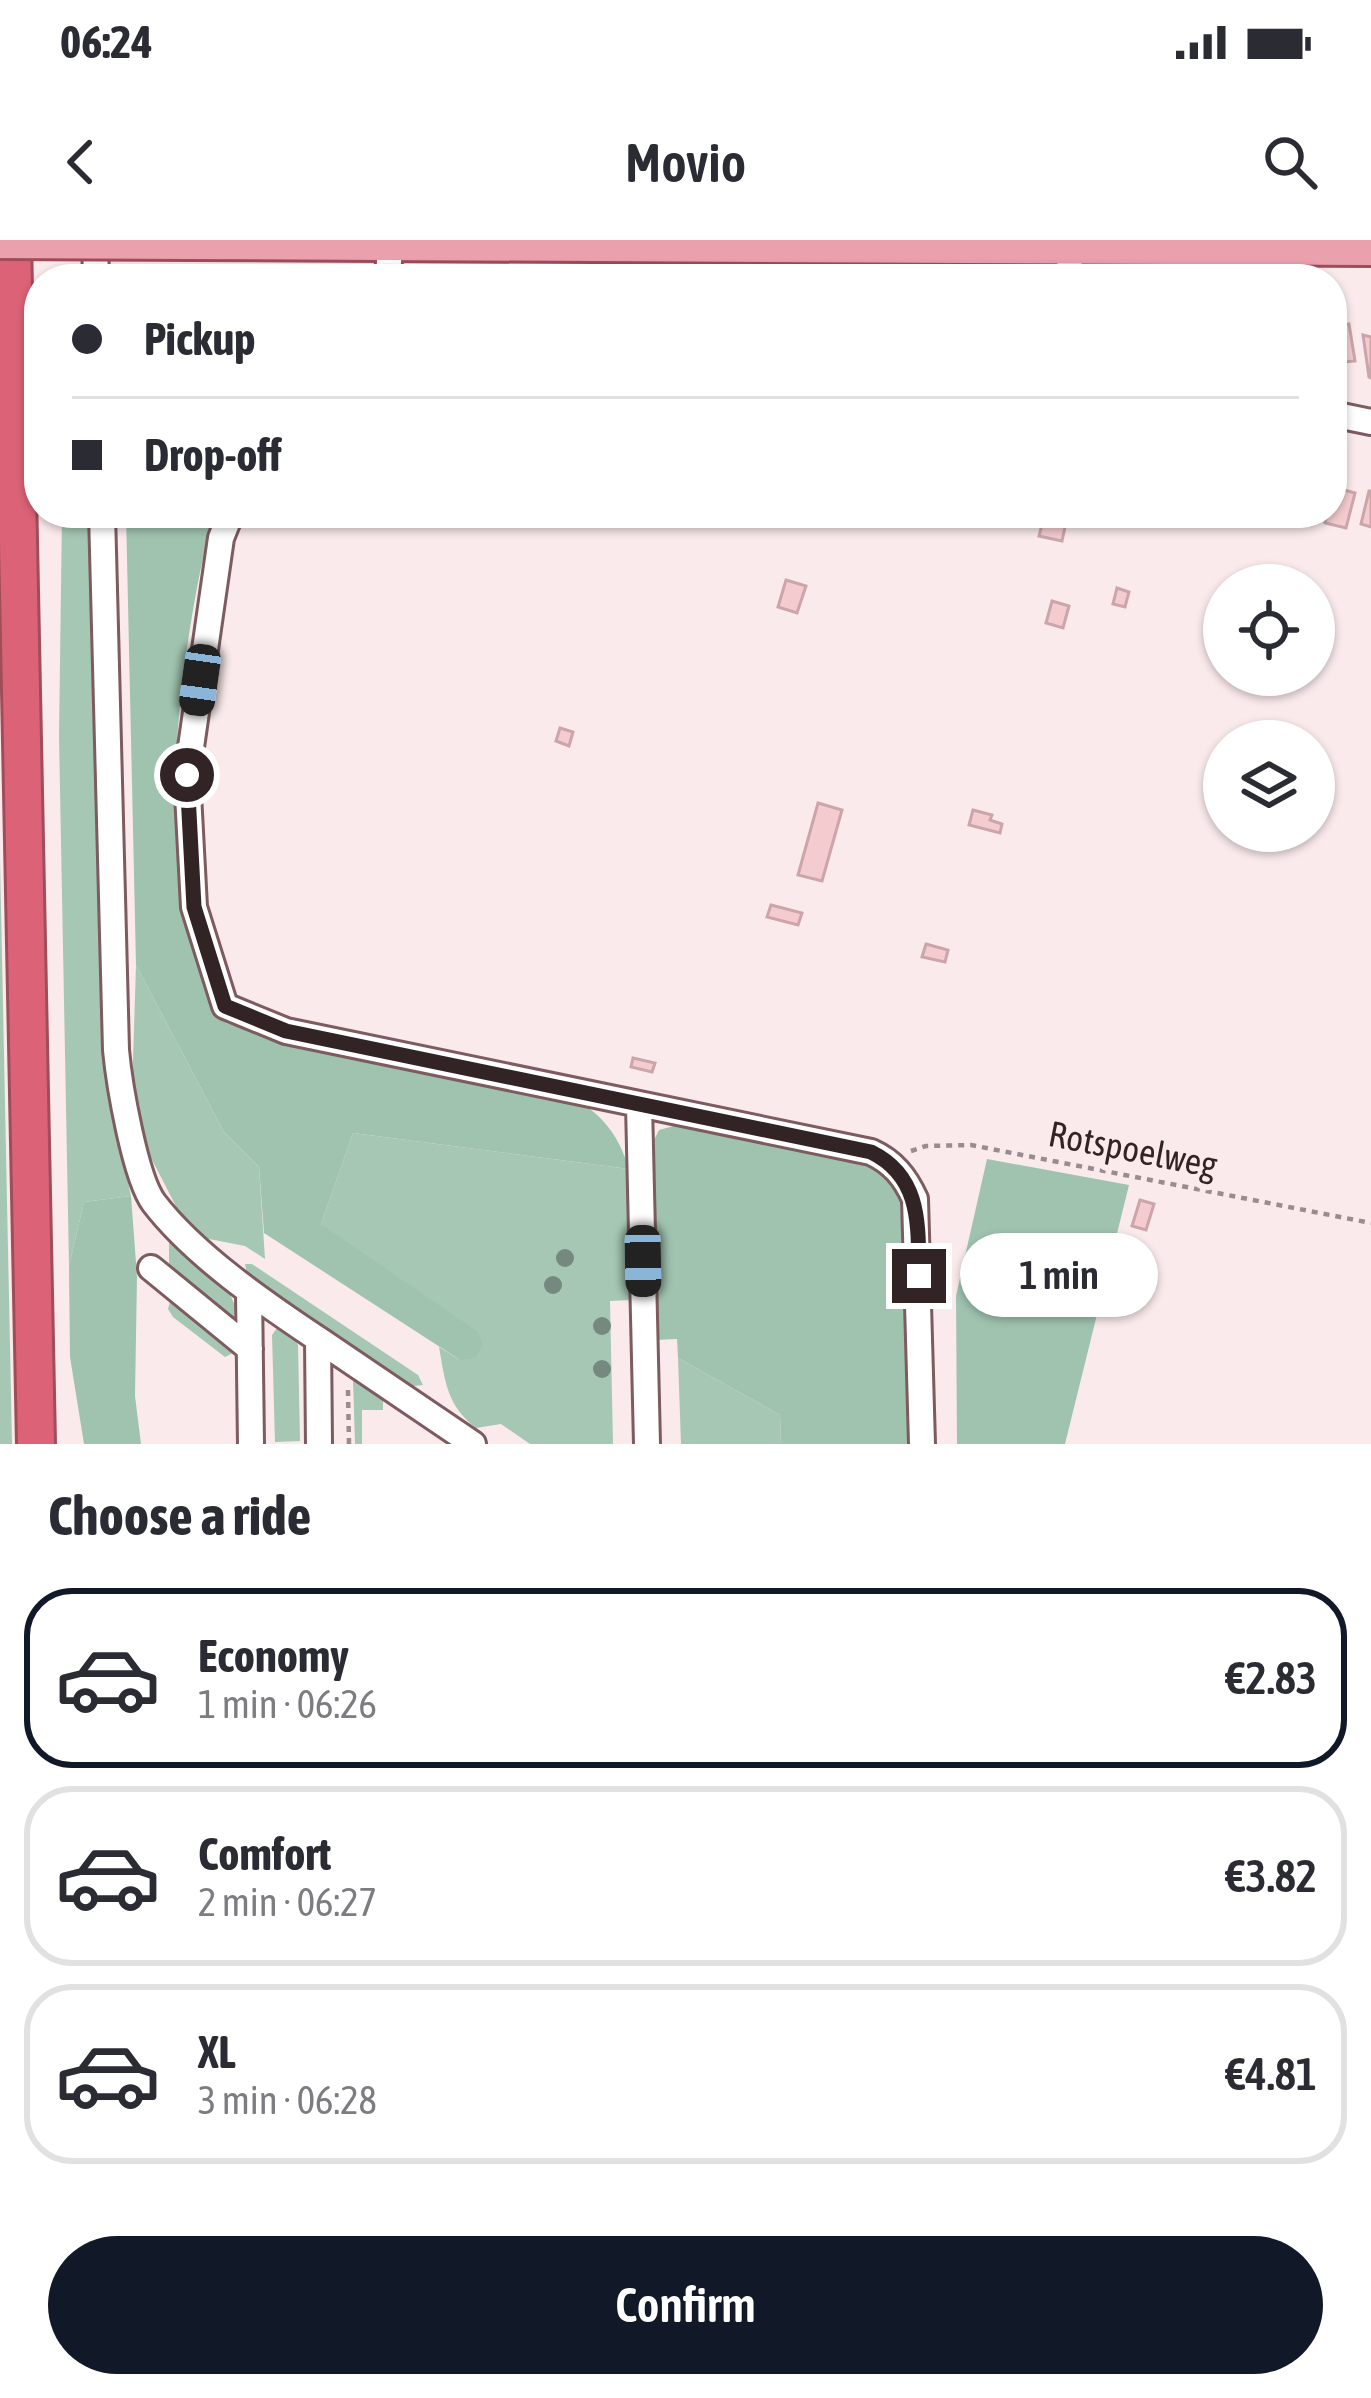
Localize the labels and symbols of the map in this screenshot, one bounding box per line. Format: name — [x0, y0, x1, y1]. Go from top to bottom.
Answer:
car — [177, 642, 223, 718]
route start — [160, 748, 214, 802]
street label: Rotspoelweg — [1045, 1112, 1221, 1186]
car — [624, 1225, 662, 1297]
callout: 1 min — [961, 1234, 1159, 1318]
route end — [892, 1249, 946, 1303]

